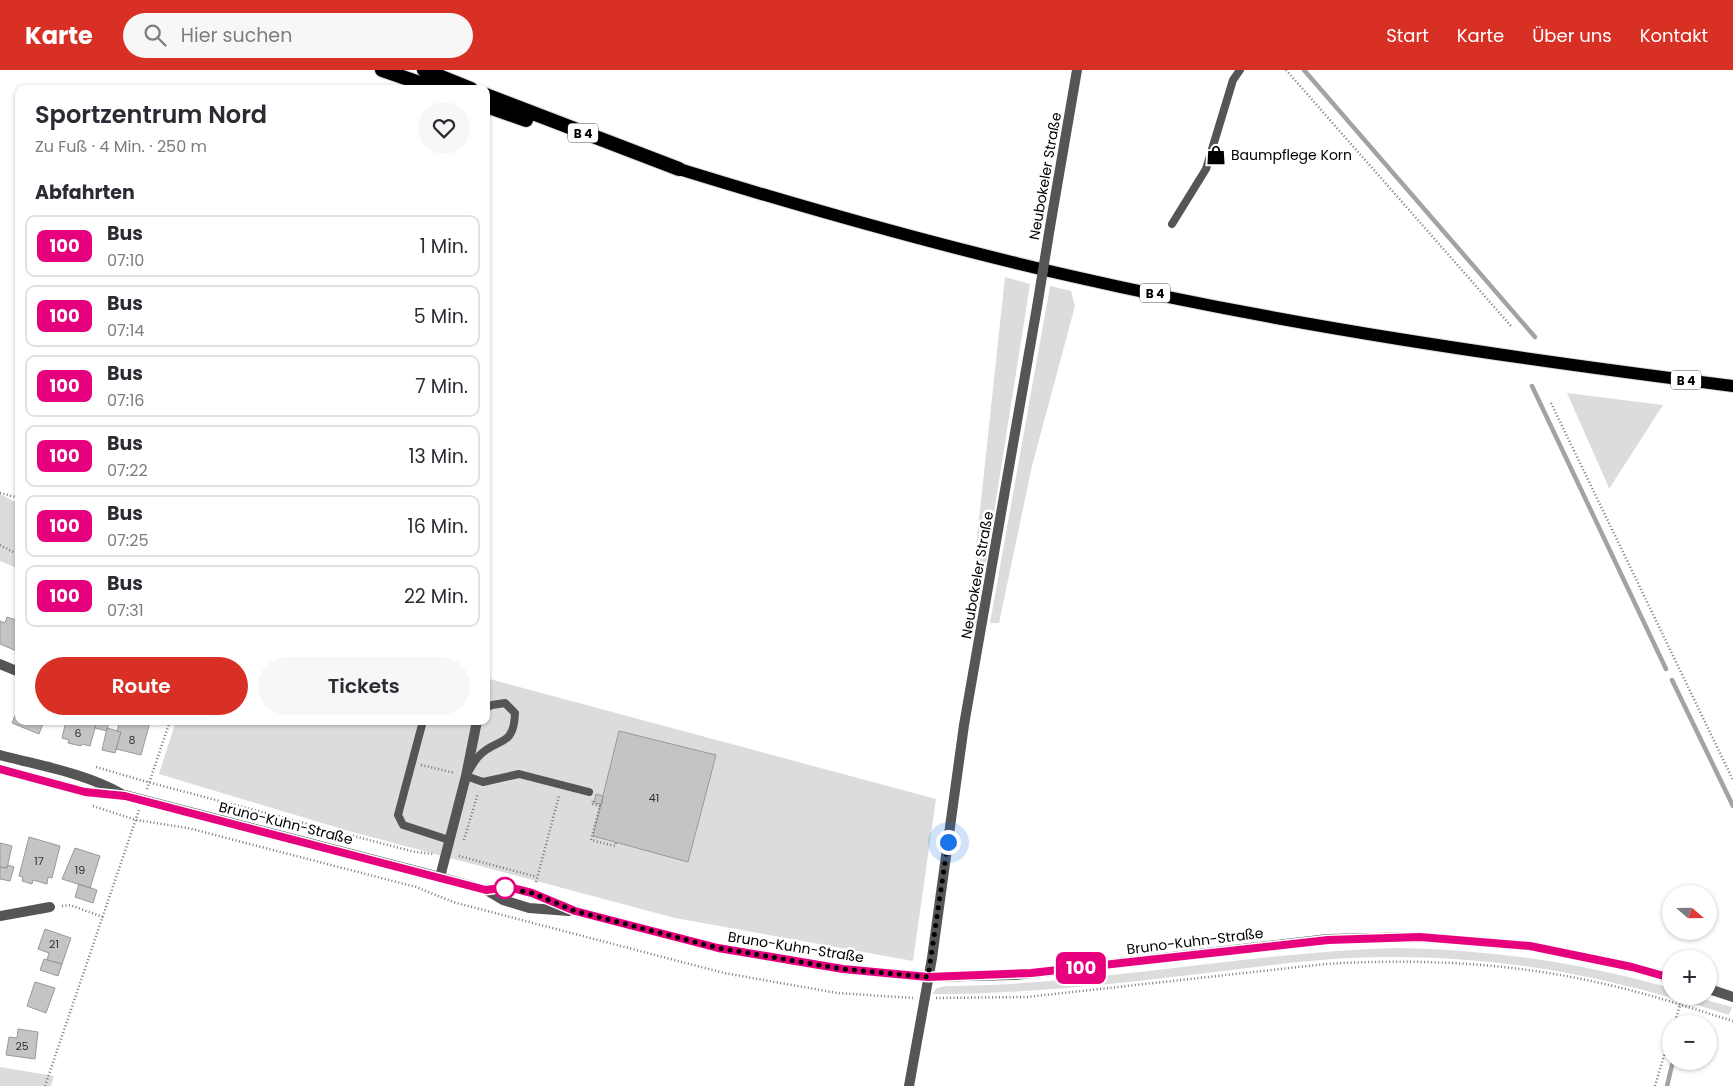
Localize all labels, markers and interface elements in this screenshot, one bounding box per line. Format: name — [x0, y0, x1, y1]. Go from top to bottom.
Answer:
search box — [123, 13, 473, 58]
text: Karte — [25, 19, 93, 52]
icon: search — [141, 21, 169, 49]
text: Hier suchen — [181, 22, 292, 49]
text: Start — [1386, 23, 1429, 48]
text: Karte — [1457, 23, 1504, 48]
text: Über uns — [1532, 23, 1612, 48]
text: Kontakt — [1640, 23, 1708, 48]
text: Sportzentrum Nord — [35, 98, 267, 131]
button: heart — [418, 102, 470, 154]
street label: Neubokeler Straße — [1024, 110, 1066, 241]
road number: B 4 — [568, 124, 598, 142]
text: Zu Fuß · 4 Min. · 250 m — [35, 135, 207, 158]
shop icon: Baumpflege Korn — [1205, 144, 1227, 166]
place label: Baumpflege Korn — [1231, 145, 1352, 165]
text: Abfahrten — [35, 179, 135, 206]
text: Bus — [107, 220, 143, 247]
text: 100 — [49, 233, 80, 258]
text: 1 Min. — [420, 233, 468, 260]
text: 07:10 — [107, 249, 144, 272]
road number: B 4 — [1140, 284, 1170, 302]
text: Bus — [107, 290, 143, 317]
text: 100 — [49, 303, 80, 328]
text: 5 Min. — [414, 303, 468, 330]
text: 07:14 — [107, 319, 144, 342]
text: Bus — [107, 360, 143, 387]
road number: B 4 — [1671, 370, 1701, 390]
text: 100 — [49, 373, 80, 398]
text: 7 Min. — [415, 373, 468, 400]
text: 07:16 — [107, 389, 144, 412]
text: Bus — [107, 430, 143, 457]
text: 100 — [49, 443, 80, 468]
text: 13 Min. — [408, 443, 468, 470]
text: 07:22 — [107, 459, 148, 482]
text: Bus — [107, 500, 143, 527]
street label: Neubokeler Straße — [956, 509, 998, 640]
text: 100 — [49, 513, 80, 538]
text: 16 Min. — [408, 513, 468, 540]
text: 07:25 — [107, 529, 148, 552]
text: Bus — [107, 570, 143, 597]
text: 100 — [49, 583, 80, 608]
text: 22 Min. — [404, 583, 468, 610]
text: 07:31 — [107, 599, 144, 622]
button: Route — [35, 657, 248, 715]
button: Tickets — [258, 657, 470, 715]
house number: 6 — [75, 725, 82, 741]
house number: 8 — [129, 732, 136, 748]
house number: 41 — [649, 790, 659, 806]
street label: Bruno-Kuhn-Straße — [217, 797, 355, 849]
your location — [936, 830, 961, 855]
house number: 17 — [34, 853, 44, 869]
house number: 19 — [75, 862, 85, 878]
unlabelled marker — [494, 877, 516, 899]
north arrow — [1662, 885, 1718, 940]
map controls — [1662, 885, 1717, 1070]
street label: Bruno-Kuhn-Straße — [1125, 923, 1265, 959]
street label: Bruno-Kuhn-Straße — [726, 926, 866, 968]
house number: 21 — [49, 936, 59, 952]
button: + — [1662, 950, 1717, 1005]
line badge: 100 — [1052, 952, 1110, 984]
text: 100 — [1066, 955, 1096, 980]
button: − — [1662, 1015, 1717, 1070]
house number: 25 — [15, 1038, 29, 1054]

